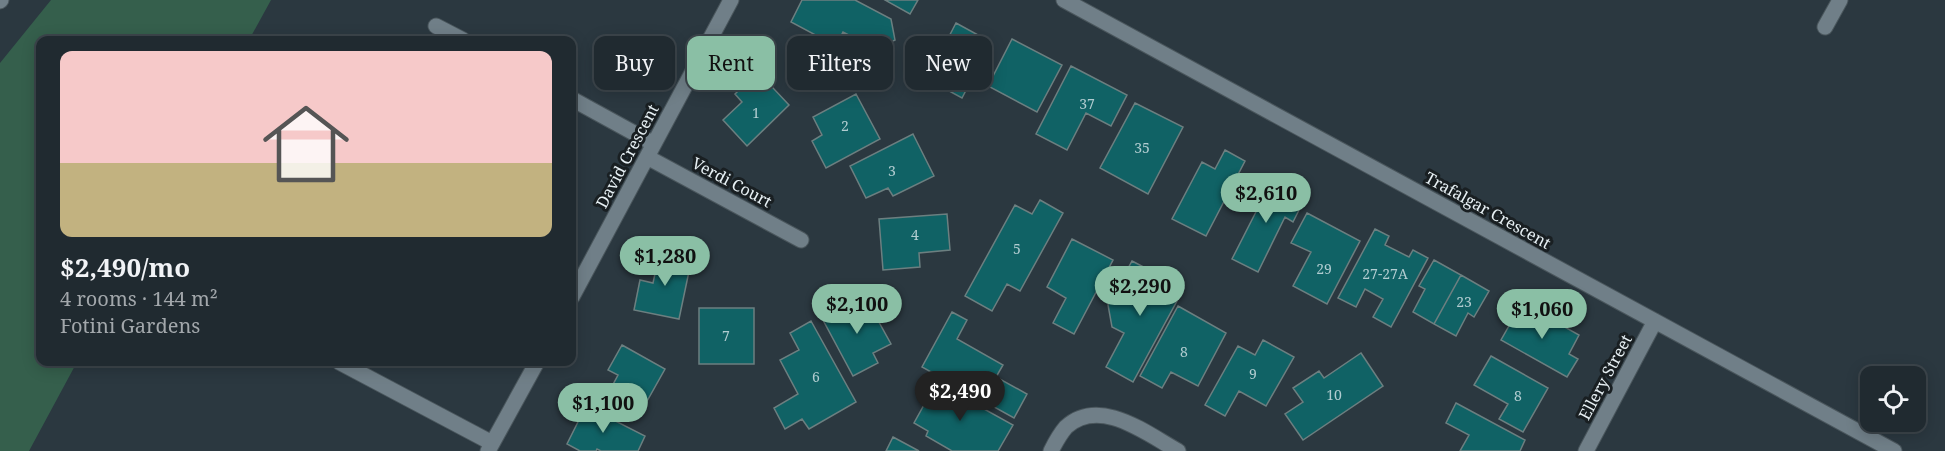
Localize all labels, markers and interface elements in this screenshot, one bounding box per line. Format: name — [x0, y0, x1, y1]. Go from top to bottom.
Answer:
chip: Buy — [594, 36, 675, 90]
chip: Rent — [687, 36, 775, 90]
chip: Filters — [787, 36, 893, 90]
chip: New — [905, 36, 992, 90]
icon: home — [252, 90, 360, 198]
house number: 37 — [1079, 94, 1095, 113]
street label: David Crescent — [590, 100, 664, 212]
house number: 1 — [752, 103, 760, 122]
house number: 2 — [841, 116, 849, 135]
house number: 35 — [1134, 138, 1150, 157]
street label: Verdi Court — [688, 152, 776, 212]
house number: 3 — [888, 161, 896, 180]
street label: Trafalgar Crescent — [1421, 166, 1555, 254]
pin: $2,610 — [1217, 173, 1315, 224]
text: $2,610 — [1235, 179, 1297, 206]
house number: 4 — [911, 225, 919, 244]
pin: $1,280 — [616, 236, 714, 287]
house number: 5 — [1013, 239, 1021, 258]
text: $1,280 — [634, 242, 696, 269]
text: $2,490/mo — [60, 249, 190, 285]
house number: 29 — [1316, 259, 1332, 278]
house number: 27-27A — [1362, 264, 1408, 283]
pin: $2,290 — [1091, 266, 1189, 317]
text: $2,290 — [1109, 272, 1171, 299]
pin: $2,100 — [808, 284, 906, 335]
text: 4 rooms · 144 m² — [60, 285, 218, 312]
pin: $1,060 — [1493, 289, 1591, 340]
text: $2,100 — [826, 290, 888, 317]
house number: 23 — [1456, 292, 1472, 311]
text: $1,060 — [1511, 295, 1573, 322]
text: Fotini Gardens — [60, 312, 200, 339]
house number: 7 — [722, 326, 730, 345]
street label: Ellery Street — [1573, 330, 1637, 424]
house number: 8 — [1180, 342, 1188, 361]
house number: 9 — [1249, 364, 1257, 383]
map controls — [1860, 366, 1926, 432]
button: locate — [1860, 366, 1926, 432]
house number: 6 — [812, 367, 820, 386]
pin: $2,490 — [911, 371, 1009, 422]
text: $2,490 — [929, 377, 991, 404]
pin: $1,100 — [554, 383, 652, 434]
house number: 10 — [1326, 385, 1342, 404]
house number: 8 — [1514, 386, 1522, 405]
text: $1,100 — [572, 389, 634, 416]

